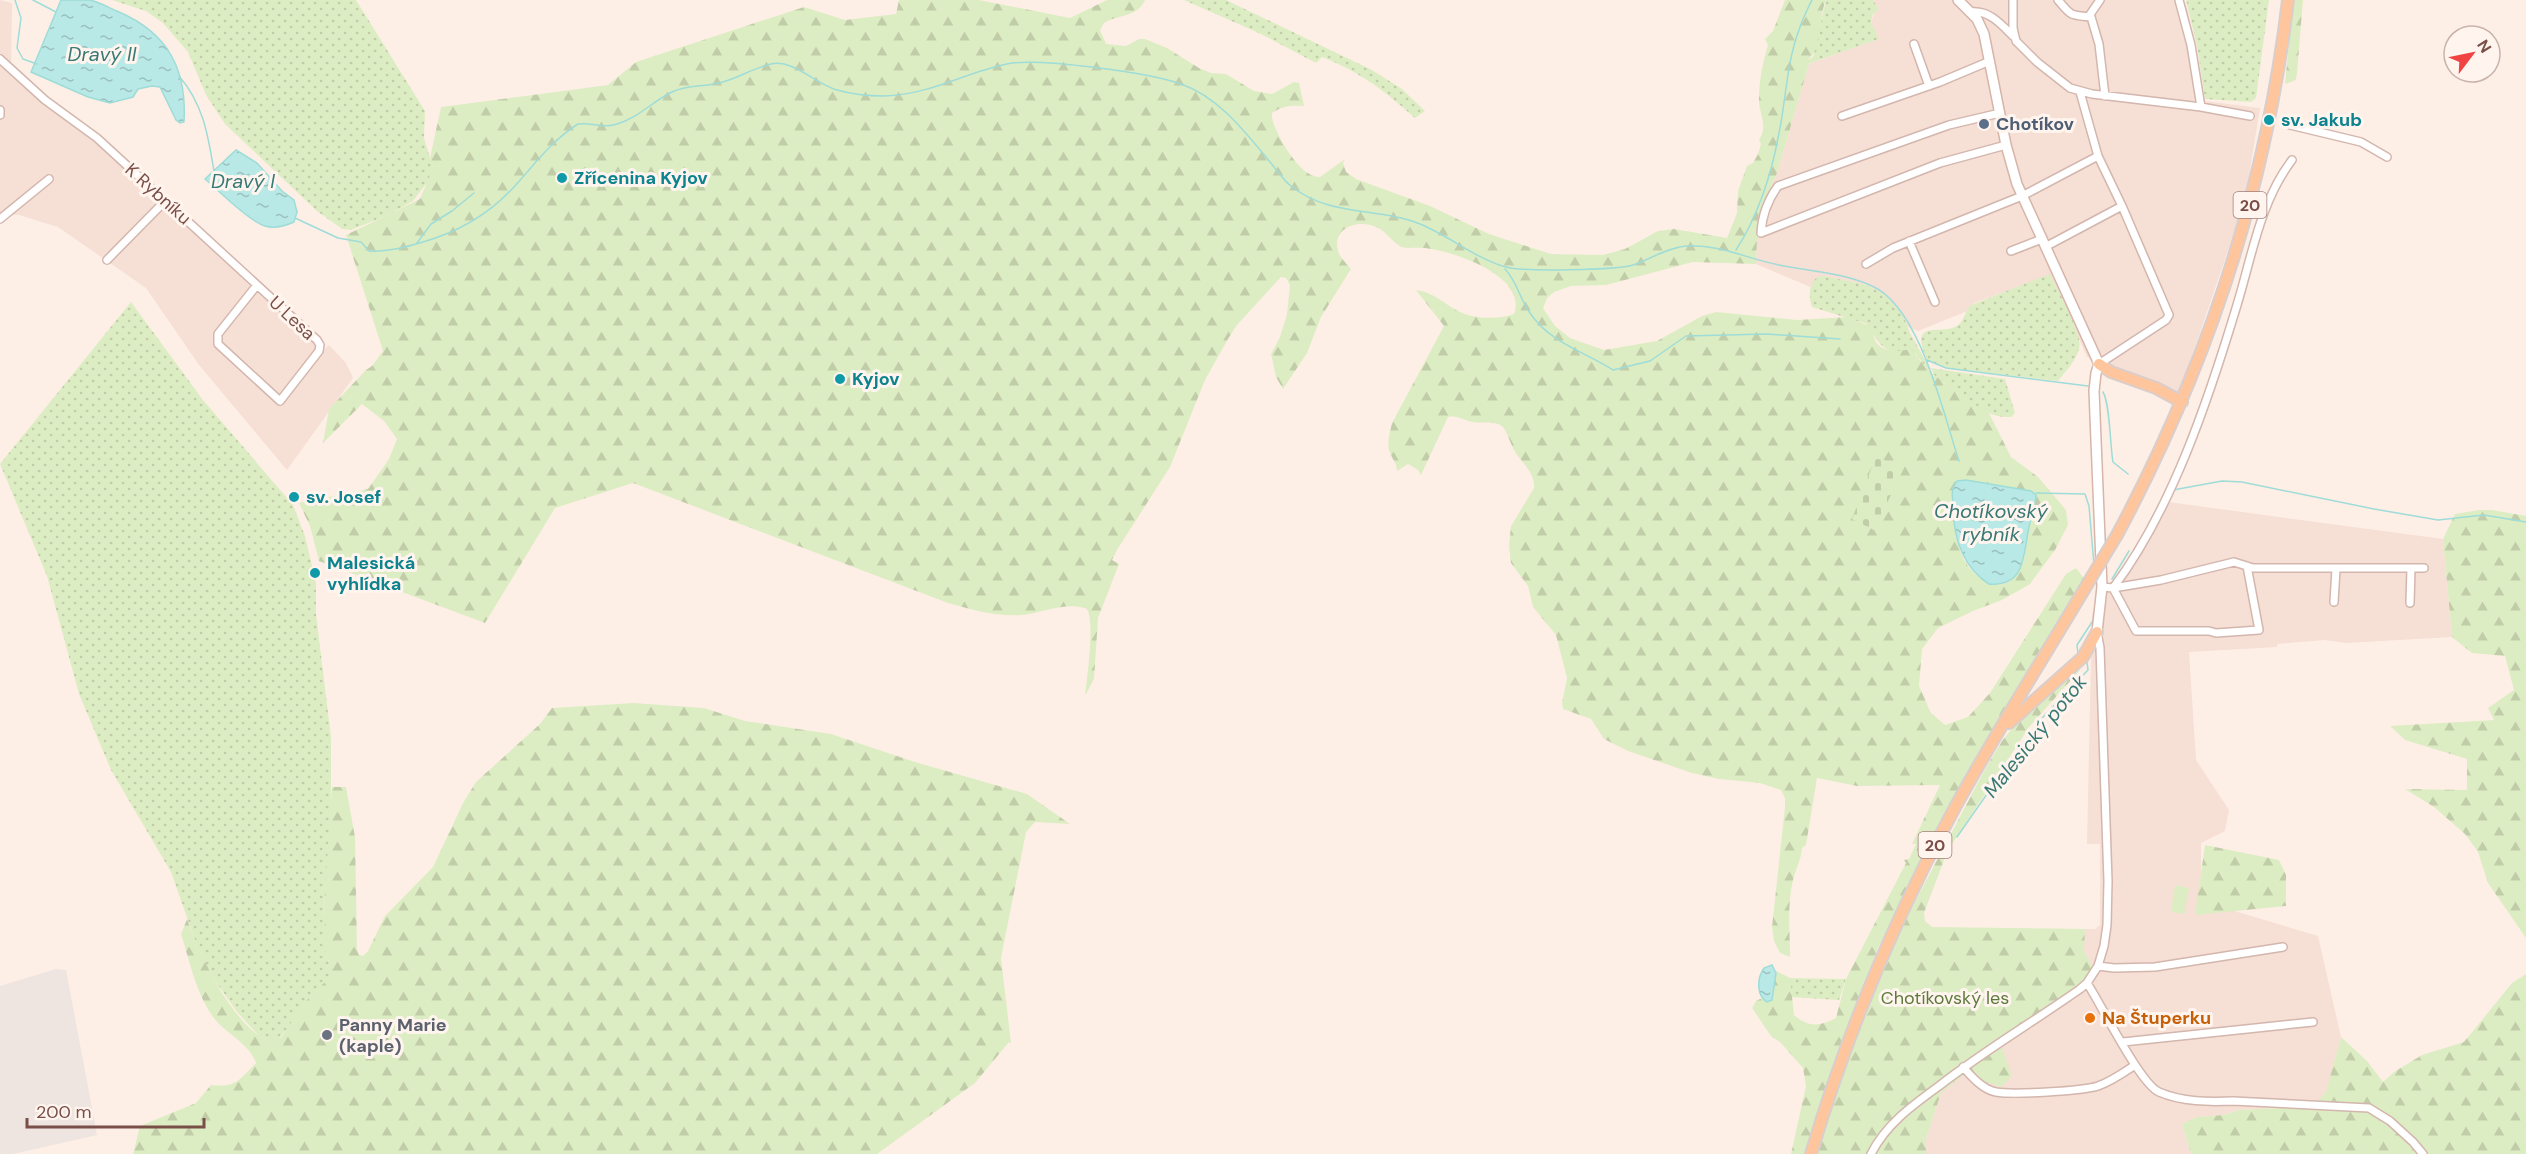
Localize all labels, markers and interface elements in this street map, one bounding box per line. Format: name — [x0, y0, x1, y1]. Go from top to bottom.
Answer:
north arrow — [2442, 24, 2502, 84]
text: N — [2472, 36, 2496, 57]
water label: Dravý II — [68, 41, 137, 67]
place label: sv. Jakub — [2281, 108, 2362, 132]
place label: Chotíkov — [1996, 112, 2074, 136]
marker: sv. Jakub — [2262, 113, 2276, 127]
marker: Chotíkov — [1977, 117, 1991, 131]
street label: K Rybníku — [120, 158, 196, 230]
place label: Zřícenina Kyjov — [574, 166, 708, 190]
water label: Dravý I — [211, 168, 275, 194]
marker: Zřícenina Kyjov — [555, 171, 569, 185]
road number: 20 — [2234, 192, 2266, 218]
street label: U Lesa — [264, 291, 320, 345]
place label: Kyjov — [852, 367, 899, 391]
marker: Kyjov — [833, 372, 847, 386]
place label: sv. Josef — [306, 485, 381, 509]
marker: sv. Josef — [287, 490, 301, 504]
water label: Chotíkovský rybník — [1934, 498, 2049, 547]
place label: Malesická vyhlídka — [327, 551, 415, 596]
marker: Malesická vyhlídka — [308, 566, 322, 580]
water label: Malesický potok — [1977, 669, 2093, 803]
road number: 20 — [1918, 832, 1952, 858]
park label: Chotíkovský les — [1881, 986, 2009, 1010]
place label: Na Štuperku — [2102, 1006, 2211, 1030]
marker: Na Štuperku — [2083, 1011, 2097, 1025]
place label: Panny Marie (kaple) — [339, 1013, 447, 1058]
marker: Panny Marie (kaple) — [320, 1028, 334, 1042]
scale bar — [27, 1091, 204, 1129]
text: 200 m — [36, 1100, 92, 1124]

